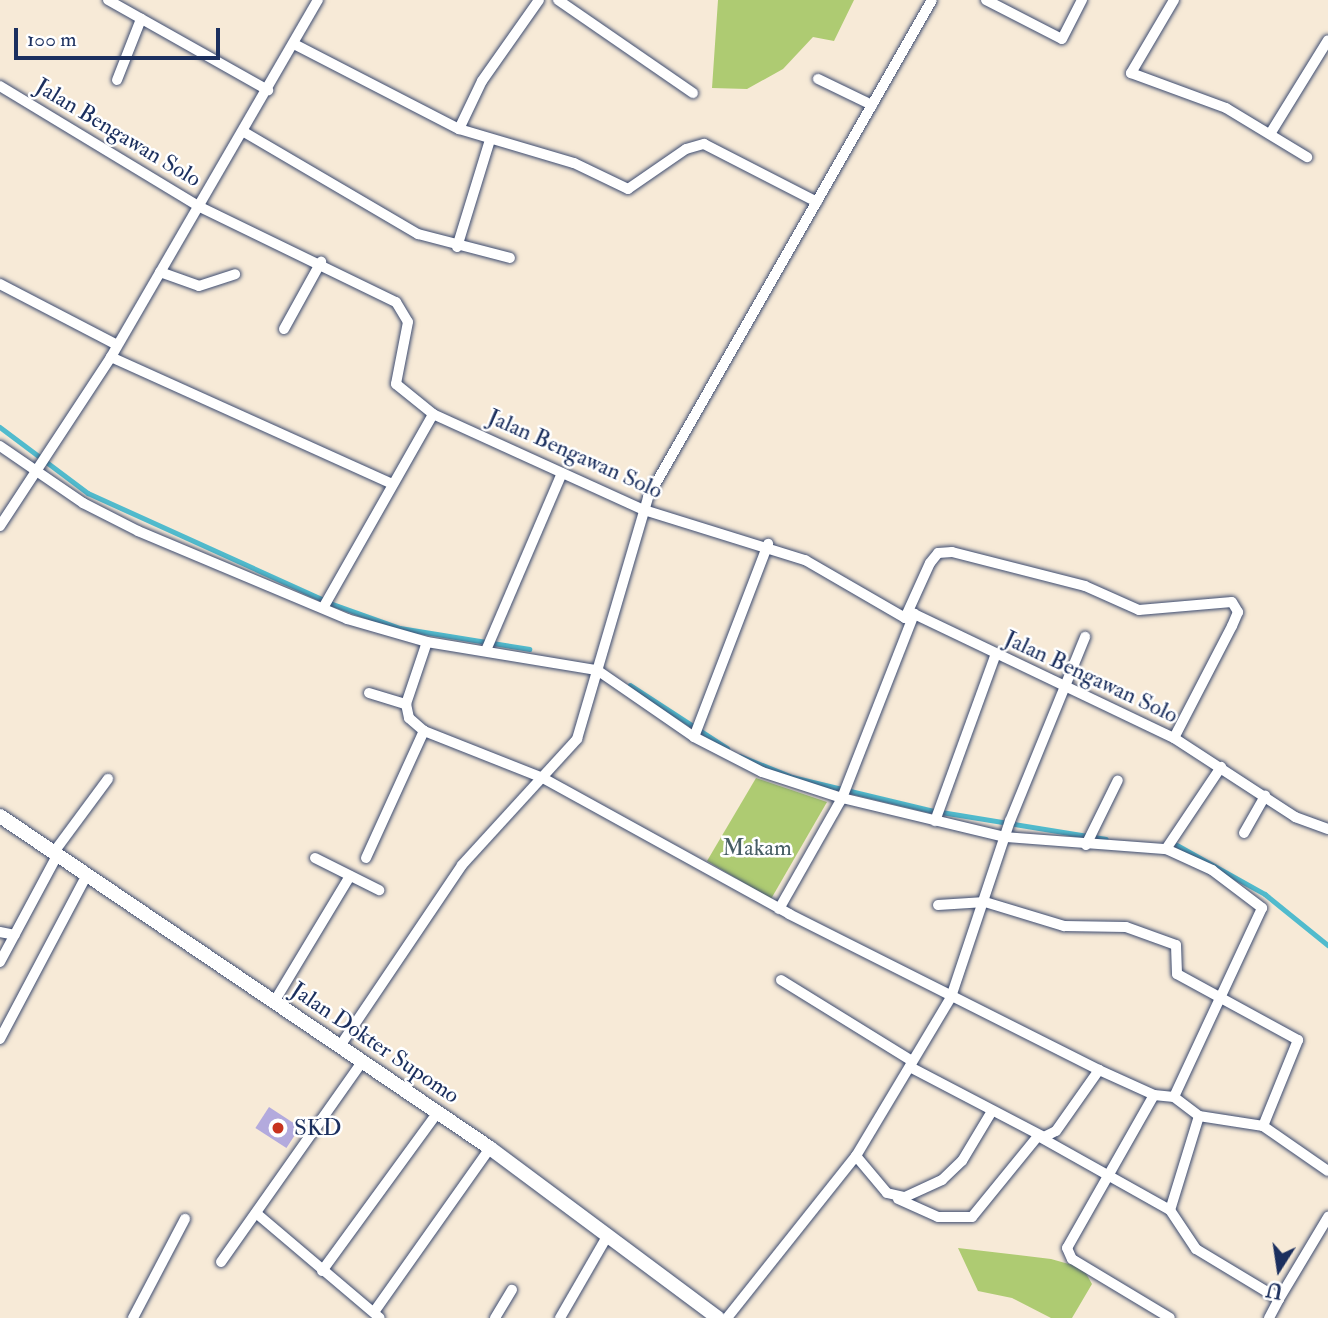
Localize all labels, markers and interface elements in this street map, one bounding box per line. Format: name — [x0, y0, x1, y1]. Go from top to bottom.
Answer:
scale bar — [18, 14, 224, 58]
text: 100 m — [27, 26, 77, 53]
street label: Jalan Bengawan Solo — [30, 73, 206, 193]
street label: Jalan Bengawan Solo — [483, 403, 667, 505]
street label: Jalan Bengawan Solo — [1000, 625, 1182, 729]
park label: Makam — [722, 834, 792, 862]
street label: Jalan Dokter Supomo — [285, 976, 465, 1110]
place label: SKD — [294, 1114, 342, 1142]
marker: SKD — [268, 1118, 288, 1138]
north arrow — [1244, 1234, 1314, 1304]
text: U — [1264, 1276, 1285, 1303]

